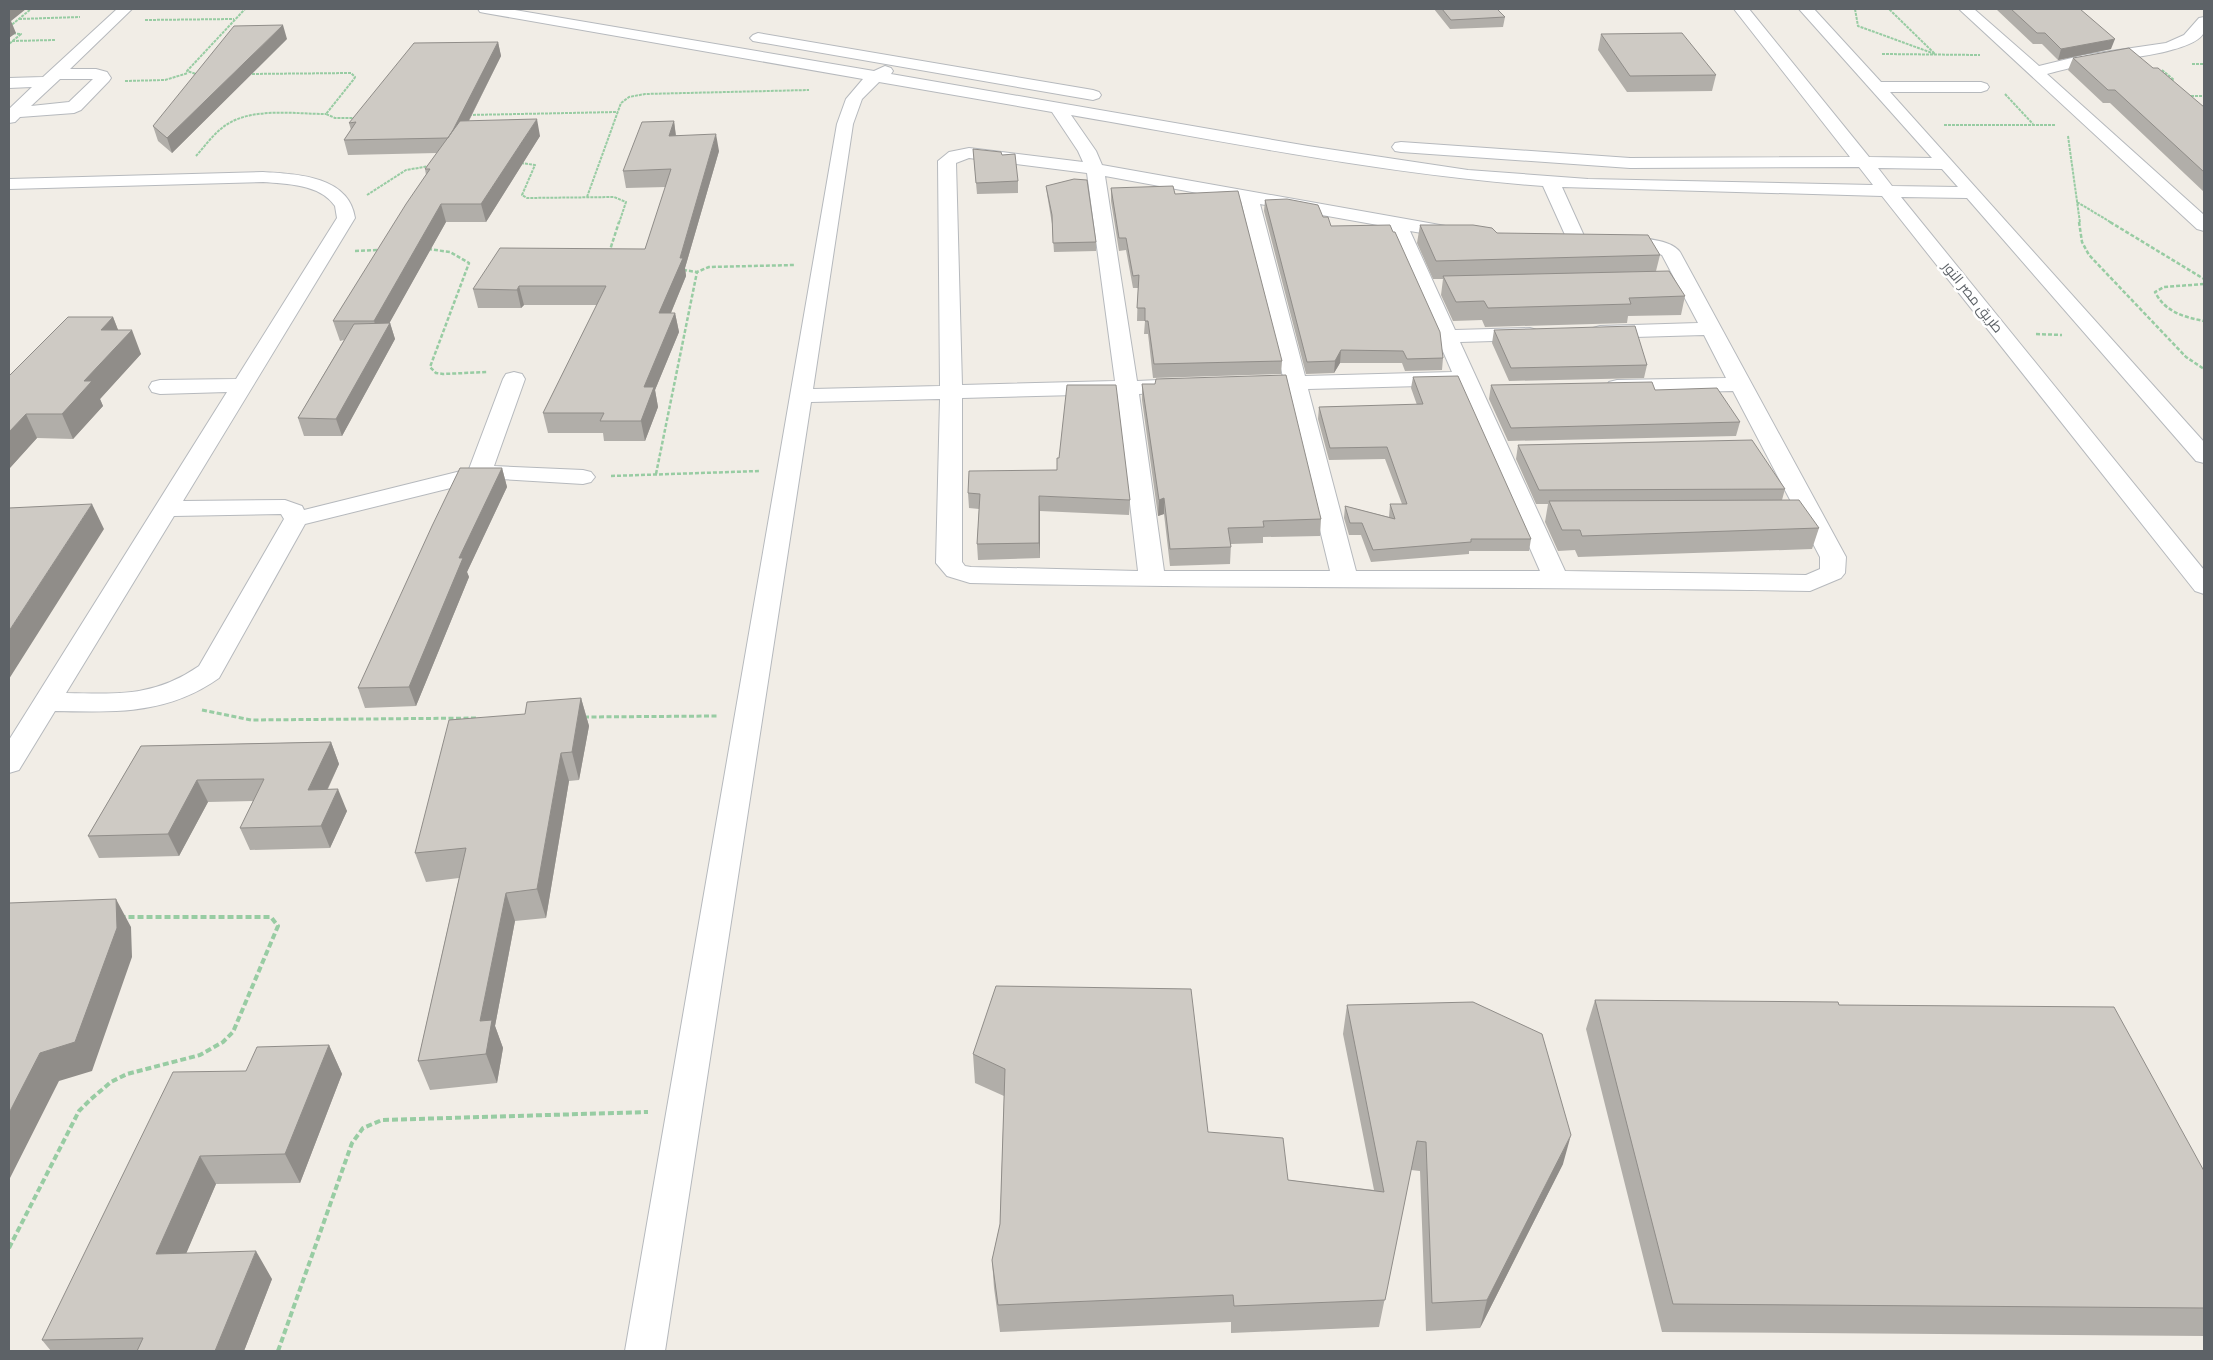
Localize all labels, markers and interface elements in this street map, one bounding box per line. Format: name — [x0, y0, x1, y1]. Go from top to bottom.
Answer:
street label: طريق مصر النور — [1938, 257, 2007, 336]

